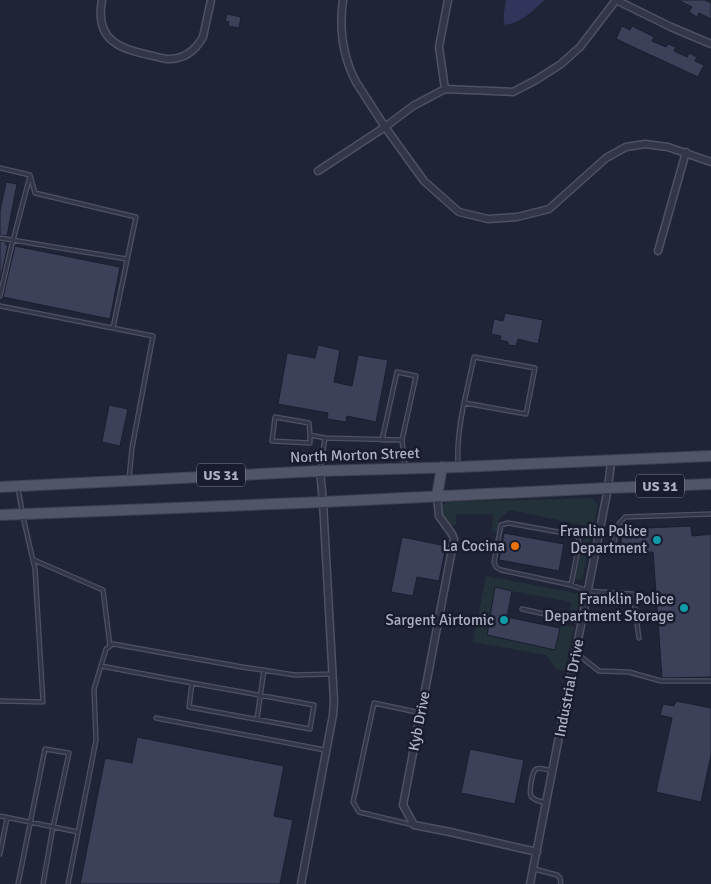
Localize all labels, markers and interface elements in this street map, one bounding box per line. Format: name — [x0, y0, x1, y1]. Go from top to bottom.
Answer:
street label: North Morton Street — [290, 444, 420, 466]
road number: US 31 — [197, 464, 245, 486]
road number: US 31 — [636, 474, 684, 498]
place label: Franlin Police Department — [560, 522, 647, 557]
marker: Franlin Police Department — [651, 534, 663, 546]
place label: La Cocina — [443, 537, 505, 555]
marker: La Cocina — [509, 540, 521, 552]
place label: Franklin Police Department Storage — [544, 590, 674, 625]
marker: Franklin Police Department Storage — [678, 602, 690, 614]
place label: Sargent Airtomic — [385, 611, 494, 629]
marker: Sargent Airtomic — [498, 614, 510, 626]
street label: Industrial Drive — [551, 638, 587, 738]
street label: Kyb Drive — [404, 690, 434, 752]

